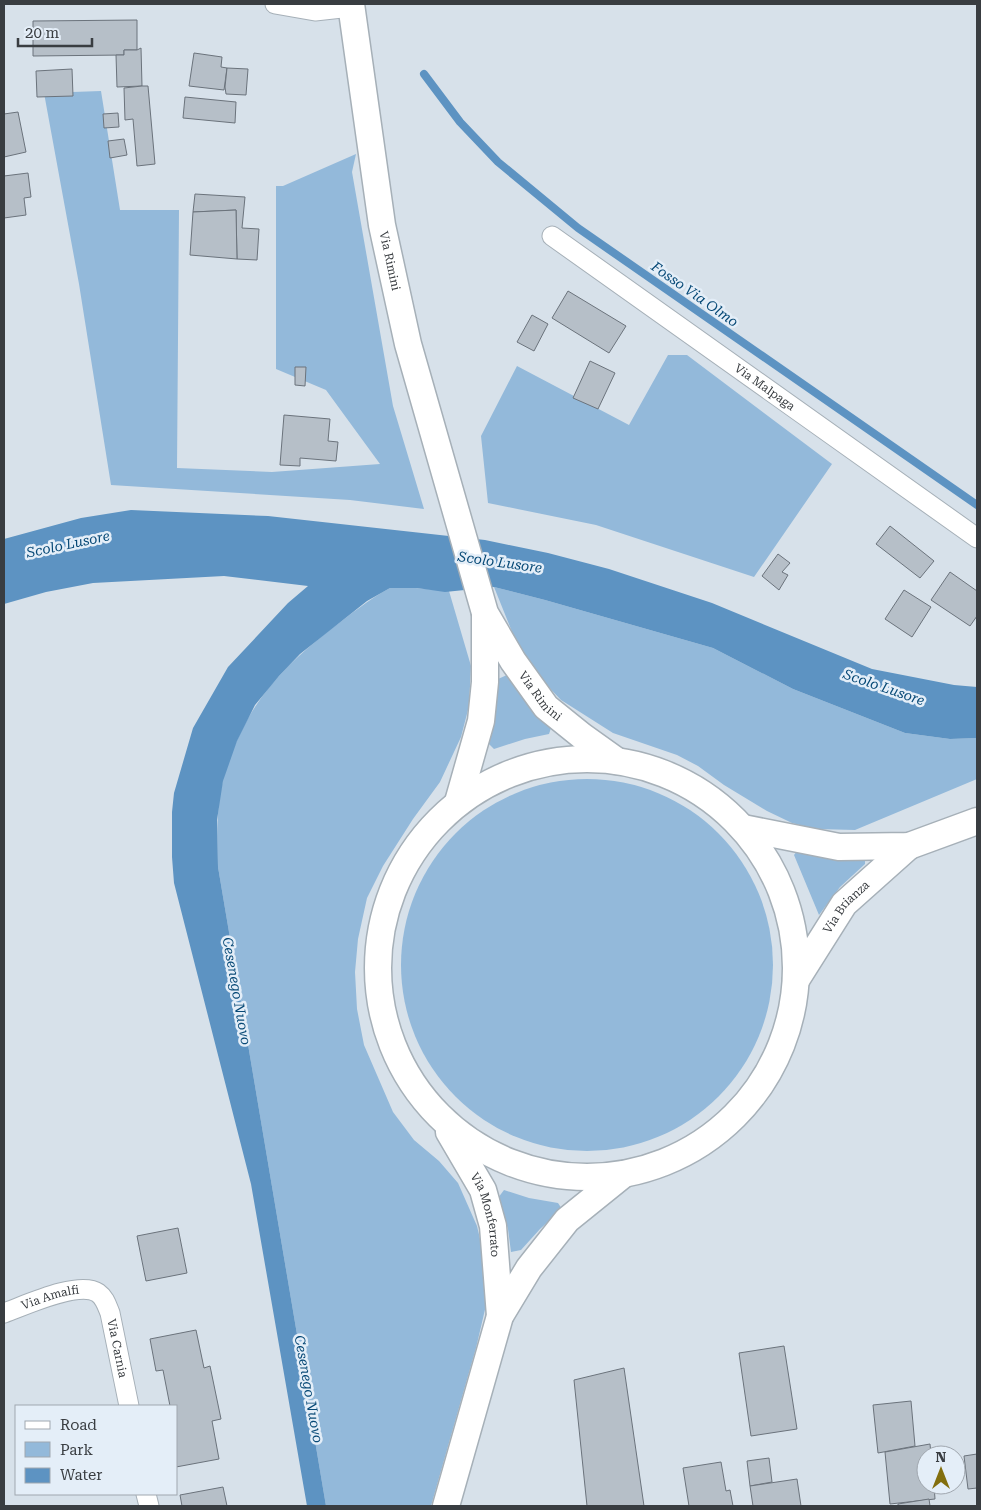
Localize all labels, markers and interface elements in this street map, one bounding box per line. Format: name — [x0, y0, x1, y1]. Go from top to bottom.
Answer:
scale bar — [18, 15, 91, 47]
text: 20 m — [25, 24, 60, 42]
street label: Via Rimini — [377, 230, 403, 292]
water label: Fosso Via Olmo — [648, 258, 741, 330]
street label: Via Malpaga — [732, 361, 798, 414]
water label: Scolo Lusore — [24, 527, 111, 561]
water label: Scolo Lusore — [456, 548, 543, 576]
water label: Scolo Lusore — [840, 665, 927, 708]
street label: Via Rimini — [516, 669, 565, 724]
street label: Via Brianza — [820, 877, 873, 936]
water label: Cesenego Nuovo — [220, 936, 254, 1046]
street label: Via Monferrato — [467, 1170, 502, 1258]
street label: Via Amalfi — [19, 1283, 80, 1313]
street label: Via Carnia — [104, 1317, 130, 1379]
water label: Cesenego Nuovo — [292, 1334, 326, 1444]
legend — [15, 1405, 178, 1495]
text: Road — [60, 1416, 97, 1434]
text: Park — [60, 1441, 94, 1459]
north arrow — [916, 1445, 966, 1495]
text: N — [936, 1449, 947, 1465]
text: Water — [60, 1466, 102, 1484]

